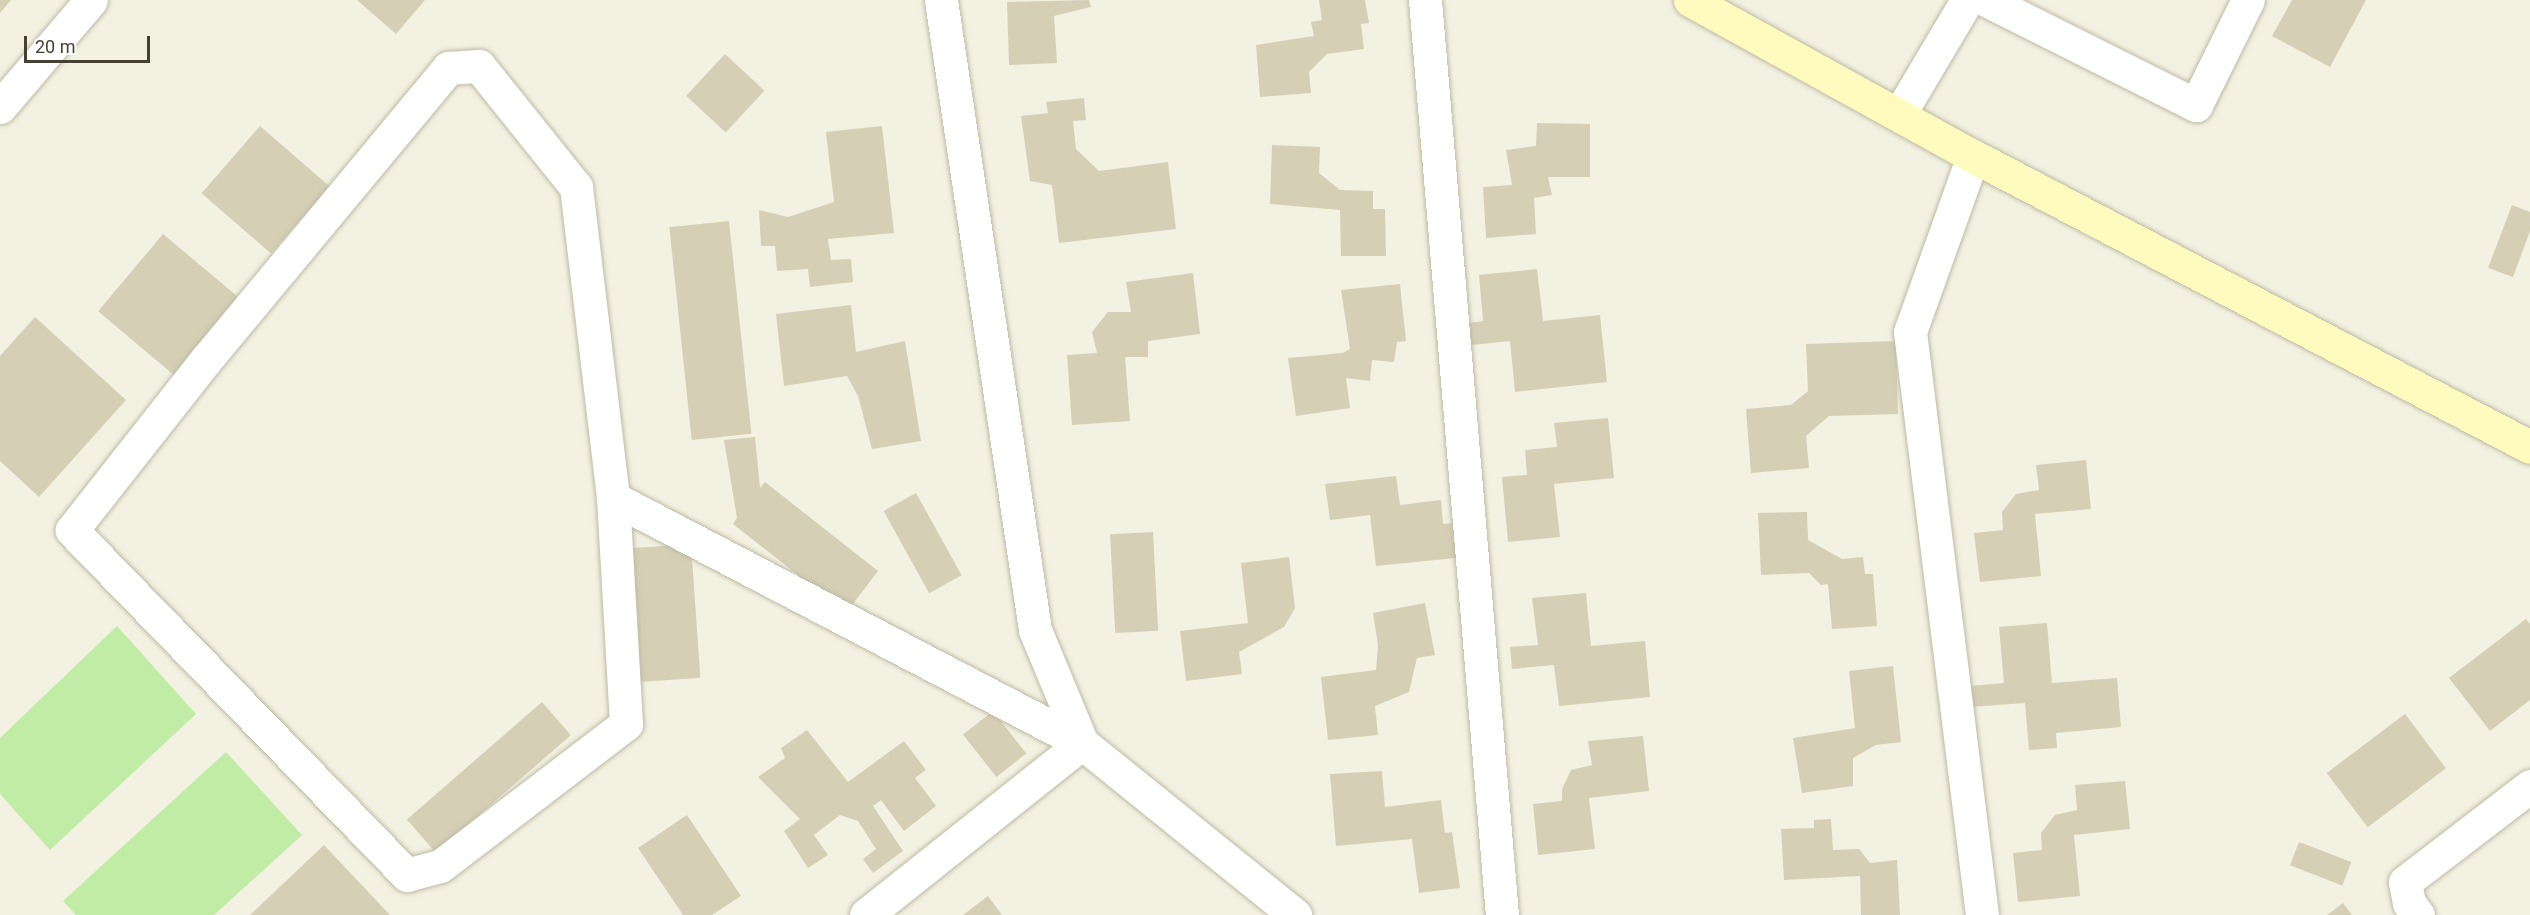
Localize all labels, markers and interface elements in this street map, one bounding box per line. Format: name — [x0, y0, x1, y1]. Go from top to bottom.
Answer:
scale bar — [27, 24, 153, 62]
text: 20 m — [35, 36, 75, 57]

